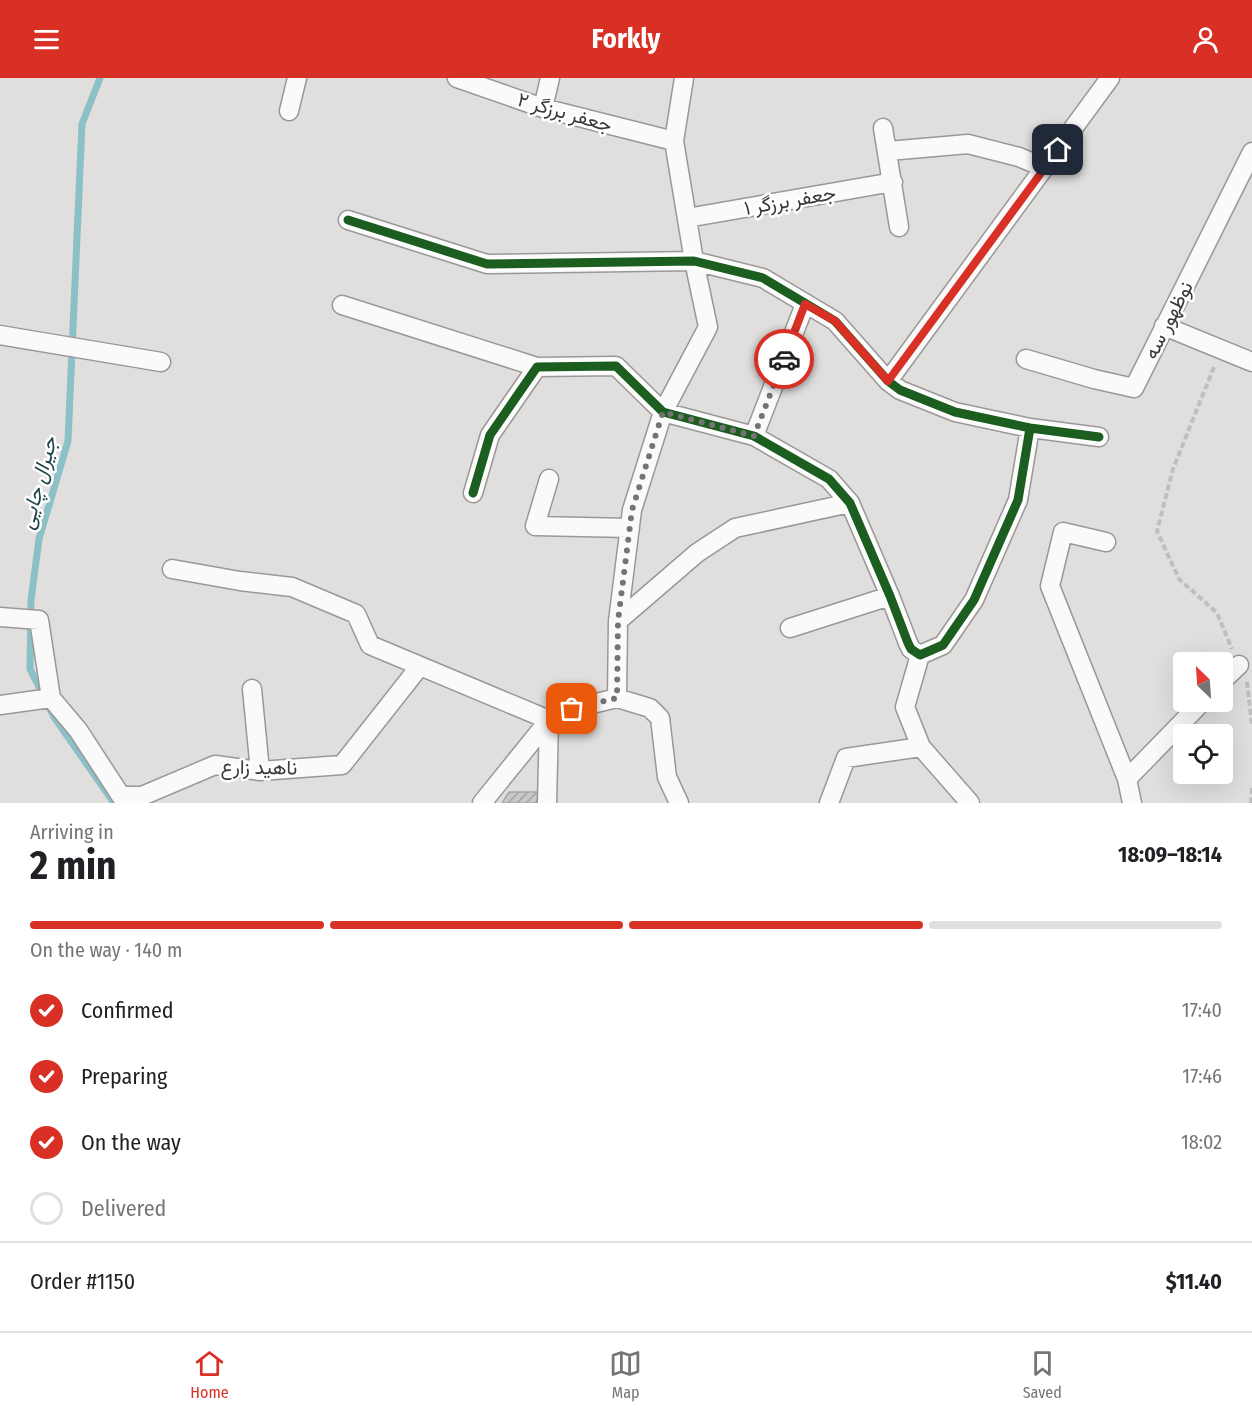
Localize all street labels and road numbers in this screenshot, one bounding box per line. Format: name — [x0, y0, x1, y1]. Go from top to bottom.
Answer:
street label: جعفر برزگر ۲ — [515, 87, 615, 138]
street label: جعفر برزگر ۱ — [742, 180, 838, 221]
street label: نوظهور سه — [1138, 277, 1199, 363]
street label: ناهید زارع — [220, 754, 298, 782]

